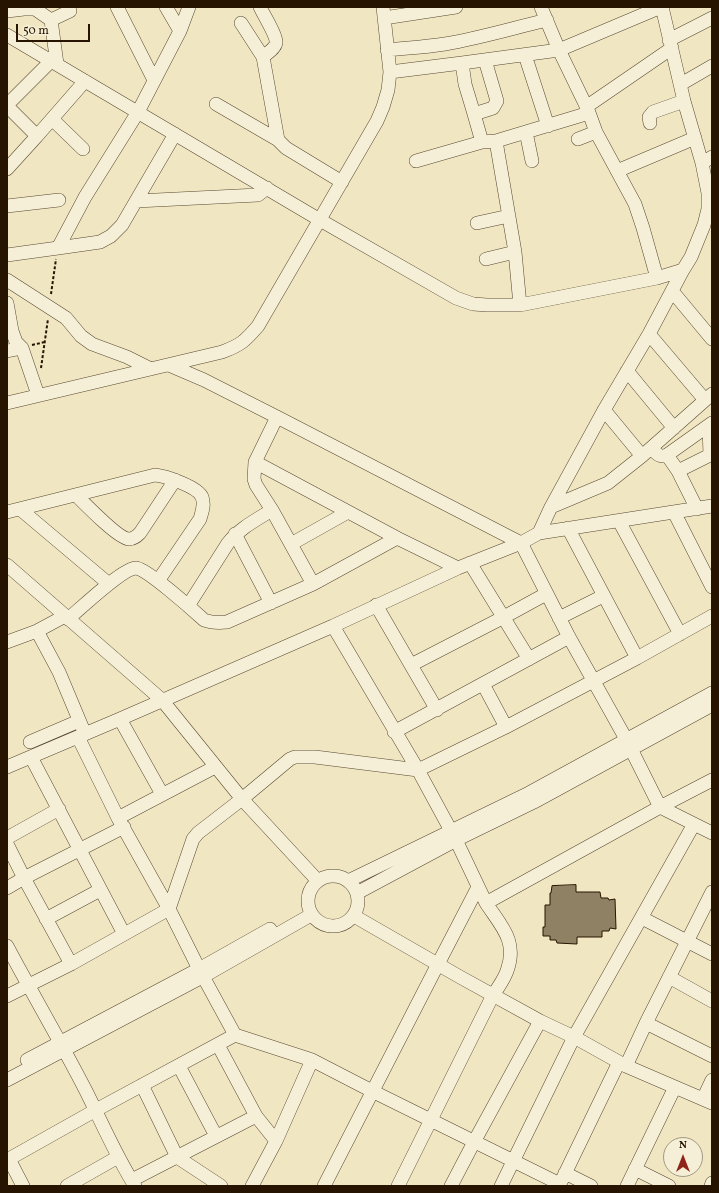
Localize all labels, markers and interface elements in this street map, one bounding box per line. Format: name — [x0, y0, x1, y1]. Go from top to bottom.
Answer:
scale bar — [18, 16, 92, 42]
text: 50 m — [23, 23, 49, 39]
north arrow — [663, 1137, 703, 1177]
text: N — [679, 1138, 687, 1153]

